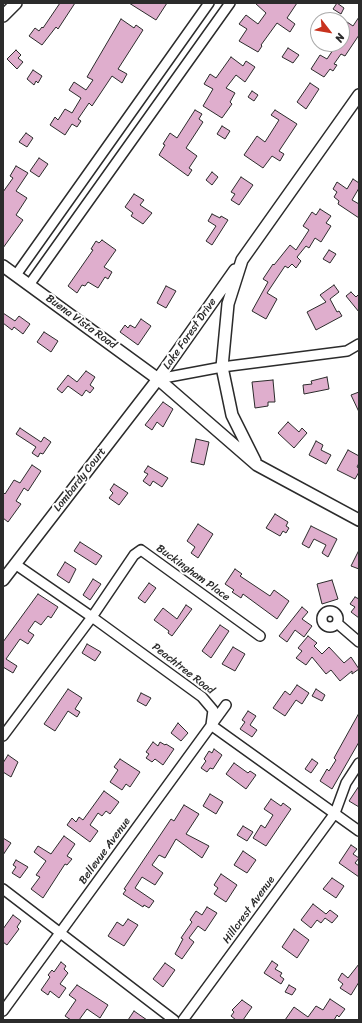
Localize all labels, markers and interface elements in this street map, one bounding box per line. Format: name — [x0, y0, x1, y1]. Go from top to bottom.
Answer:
north arrow — [310, 12, 350, 52]
text: N — [330, 30, 350, 46]
street label: Buena Vista Road — [43, 292, 119, 352]
street label: Lake Forest Drive — [161, 296, 219, 372]
street label: Lombardy Court — [51, 446, 109, 514]
street label: Buckingham Place — [154, 542, 232, 604]
street label: Peachtree Road — [149, 641, 217, 697]
street label: Bellevue Avenue — [76, 815, 134, 887]
street label: Hillcrest Avenue — [220, 874, 278, 946]

